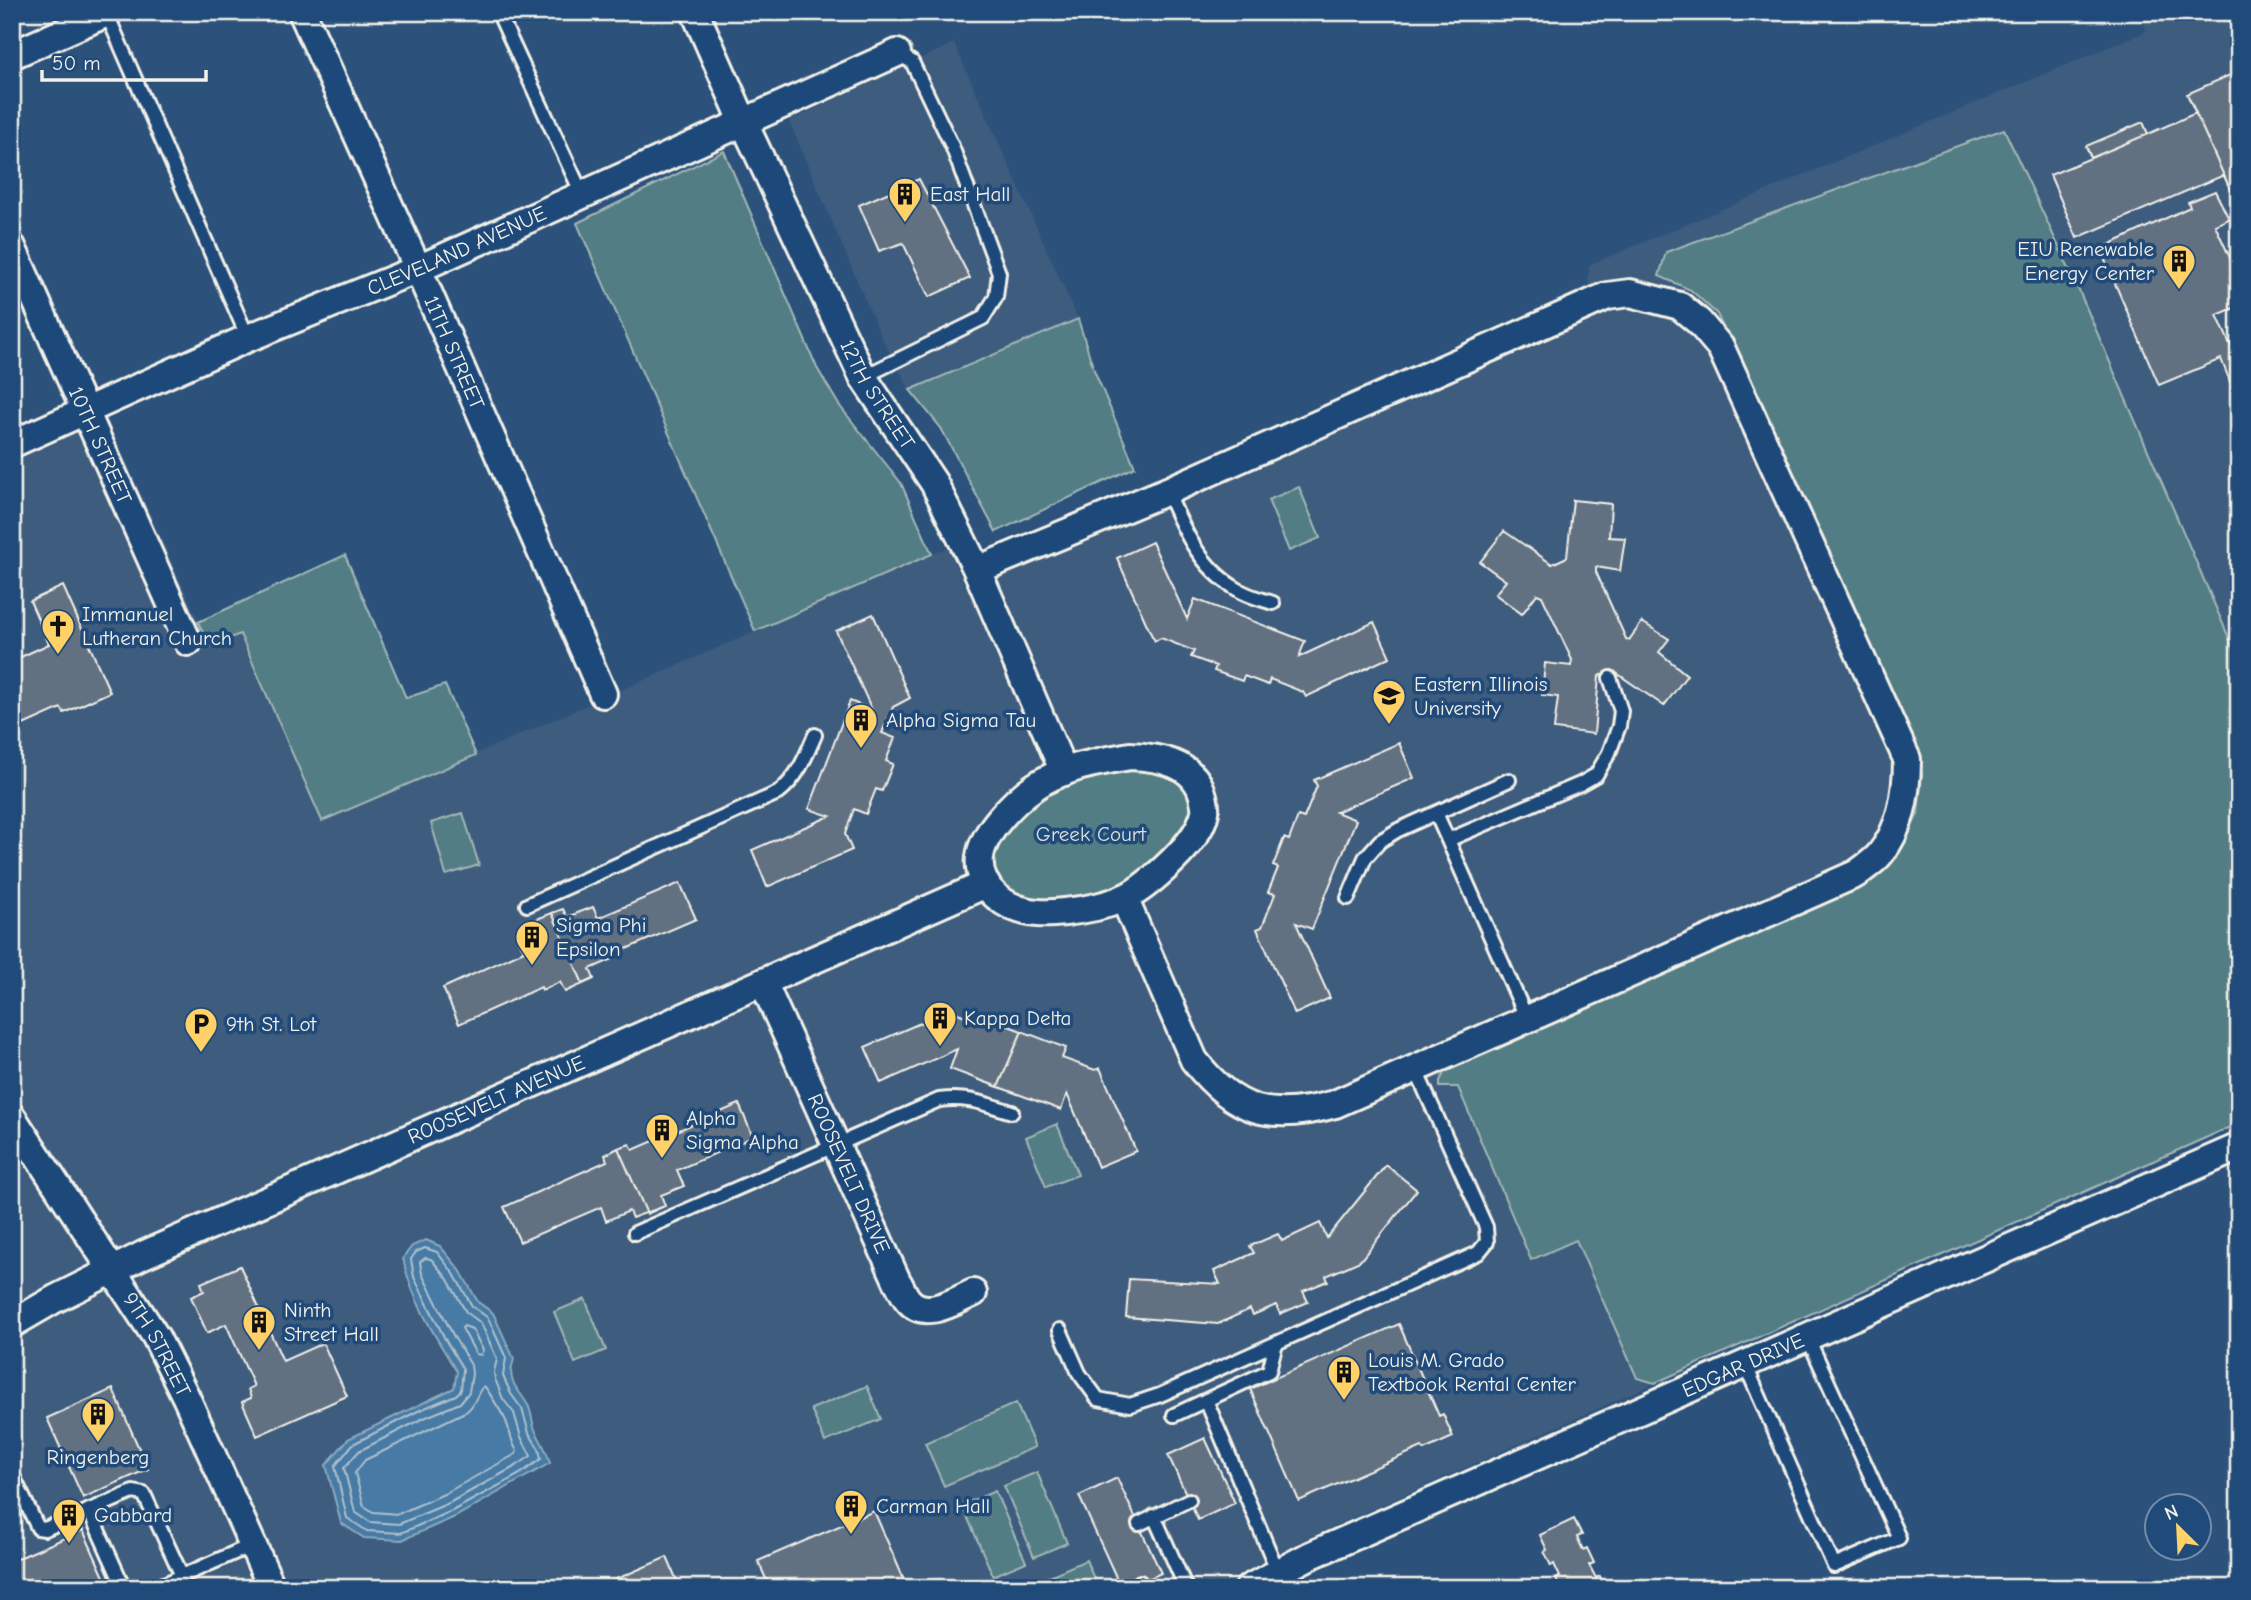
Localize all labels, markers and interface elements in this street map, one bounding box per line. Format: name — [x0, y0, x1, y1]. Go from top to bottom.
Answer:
scale bar — [42, 38, 206, 82]
text: 50 m — [52, 51, 101, 75]
building icon: East Hall — [886, 175, 924, 224]
place label: East Hall — [930, 182, 1010, 206]
street label: CLEVELAND AVENUE — [364, 201, 550, 300]
place label: EIU Renewable Energy Center — [2017, 237, 2155, 285]
building icon: EIU Renewable Energy Center — [2160, 242, 2198, 291]
street label: 11TH STREET — [419, 292, 490, 413]
street label: 12TH STREET — [835, 336, 920, 454]
street label: 10TH STREET — [64, 383, 137, 508]
place label: Immanuel Lutheran Church — [82, 602, 232, 650]
church icon: Immanuel Lutheran Church — [39, 607, 77, 656]
place label: Eastern Illinois University — [1414, 672, 1548, 720]
school or university icon: Eastern Illinois University — [1370, 677, 1408, 726]
building icon: Alpha Sigma Tau — [842, 701, 880, 750]
place label: Alpha Sigma Tau — [886, 708, 1036, 732]
park label: Greek Court — [1036, 822, 1147, 846]
place label: Sigma Phi Epsilon — [556, 913, 647, 961]
building icon: Sigma Phi Epsilon — [513, 918, 551, 967]
building icon: Kappa Delta — [921, 999, 959, 1048]
parking icon: 9th St. Lot — [182, 1005, 220, 1054]
place label: Kappa Delta — [964, 1006, 1071, 1030]
place label: 9th St. Lot — [226, 1012, 317, 1036]
street label: ROOSEVELT AVENUE — [404, 1050, 588, 1149]
street label: ROOSEVELT DRIVE — [803, 1090, 895, 1257]
place label: Alpha Sigma Alpha — [686, 1106, 799, 1154]
building icon: Alpha Sigma Alpha — [643, 1111, 681, 1160]
street label: 9TH STREET — [118, 1288, 196, 1400]
place label: Ninth Street Hall — [284, 1298, 379, 1346]
building icon: Ninth Street Hall — [240, 1303, 278, 1352]
street label: EDGAR DRIVE — [1678, 1328, 1808, 1402]
place label: Louis M. Grado Textbook Rental Center — [1368, 1348, 1577, 1396]
building icon: Louis M. Grado Textbook Rental Center — [1325, 1353, 1363, 1402]
building icon: Ringenberg — [79, 1395, 117, 1444]
place label: Ringenberg — [47, 1445, 149, 1469]
building icon: Carman Hall — [832, 1487, 870, 1536]
north arrow — [2142, 1492, 2212, 1562]
place label: Carman Hall — [876, 1494, 990, 1518]
building icon: Gabbard — [50, 1496, 88, 1545]
text: N — [2161, 1500, 2182, 1525]
place label: Gabbard — [94, 1503, 172, 1527]

